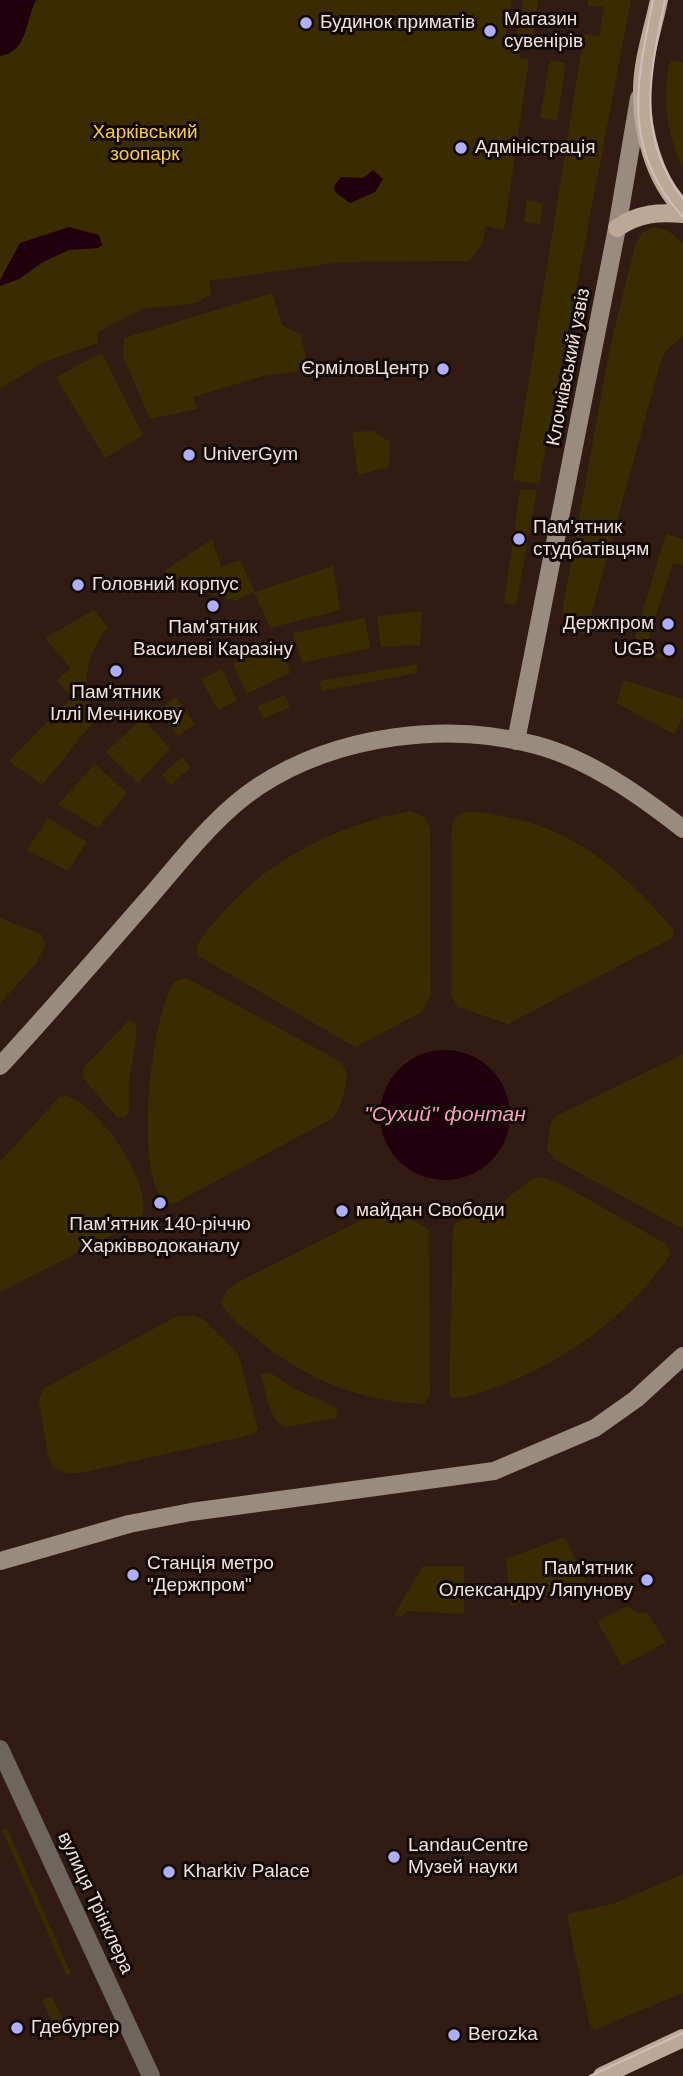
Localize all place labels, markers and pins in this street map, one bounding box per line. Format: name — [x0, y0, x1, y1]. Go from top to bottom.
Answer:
place label: Магазин сувенірів — [504, 9, 583, 53]
place label: Будинок приматів — [320, 12, 475, 34]
marker: Будинок приматів — [298, 15, 314, 31]
marker: Магазин сувенірів — [482, 23, 498, 39]
place label: Адміністрація — [475, 137, 595, 159]
marker: Адміністрація — [453, 140, 469, 156]
place label: ЄрміловЦентр — [301, 358, 429, 380]
marker: ЄрміловЦентр — [435, 361, 451, 377]
place label: UniverGym — [203, 444, 298, 466]
marker: UniverGym — [181, 447, 197, 463]
place label: Пам'ятник студбатівцям — [533, 517, 649, 561]
marker: Пам'ятник студбатівцям — [511, 531, 527, 547]
place label: Головний корпус — [92, 574, 239, 596]
marker: Головний корпус — [70, 577, 86, 593]
marker: Пам'ятник Василеві Каразіну — [205, 598, 221, 614]
place label: Держпром — [563, 613, 654, 635]
marker: Держпром — [660, 616, 676, 632]
place label: Пам'ятник Василеві Каразіну — [133, 617, 293, 661]
place label: UGB — [614, 639, 655, 661]
marker: UGB — [661, 642, 677, 658]
marker: Пам'ятник Іллі Мечникову — [108, 663, 124, 679]
place label: Пам'ятник Іллі Мечникову — [50, 682, 182, 726]
marker: Пам'ятник 140-річчю Харківводоканалу — [152, 1195, 168, 1211]
place label: майдан Свободи — [356, 1200, 505, 1222]
marker: майдан Свободи — [334, 1203, 350, 1219]
place label: Пам'ятник 140-річчю Харківводоканалу — [69, 1214, 251, 1258]
place label: Станція метро "Держпром" — [147, 1553, 274, 1597]
place label: Пам'ятник Олександру Ляпунову — [439, 1558, 633, 1602]
marker: Станція метро "Держпром" — [125, 1567, 141, 1583]
marker: Пам'ятник Олександру Ляпунову — [639, 1572, 655, 1588]
place label: LandauCentre Музей науки — [408, 1835, 528, 1879]
marker: LandauCentre Музей науки — [386, 1849, 402, 1865]
place label: Kharkiv Palace — [183, 1861, 310, 1883]
marker: Kharkiv Palace — [161, 1864, 177, 1880]
place label: Гдебургер — [31, 2017, 119, 2039]
marker: Гдебургер — [9, 2020, 25, 2036]
place label: Berozka — [468, 2024, 538, 2046]
marker: Berozka — [446, 2027, 462, 2043]

